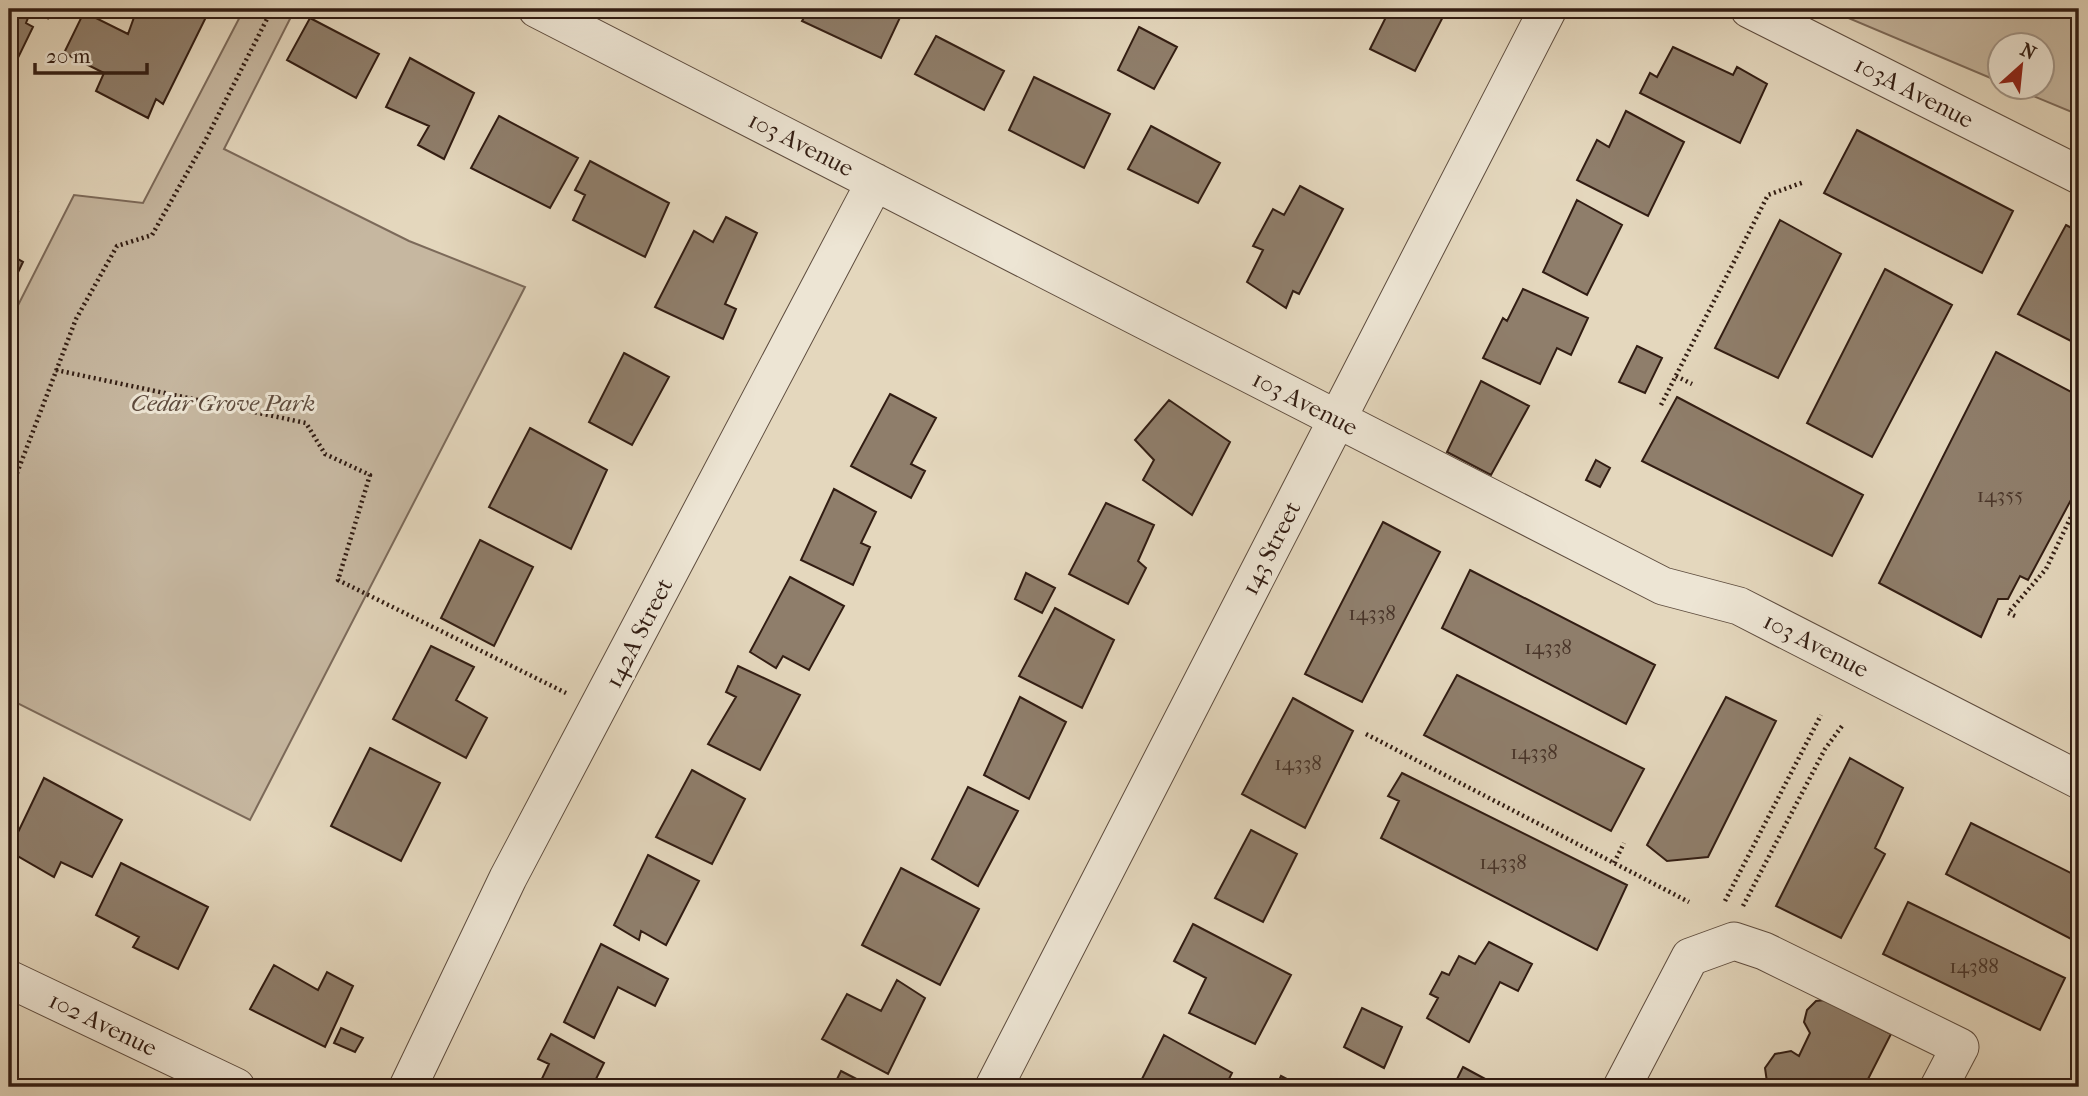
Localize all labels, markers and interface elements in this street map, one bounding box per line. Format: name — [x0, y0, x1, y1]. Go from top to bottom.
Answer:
scale bar — [35, 32, 147, 76]
north arrow — [1986, 32, 2056, 102]
text: N — [2017, 39, 2040, 65]
text: 20 m — [46, 44, 91, 68]
street label: 103A Avenue — [1850, 50, 1978, 134]
street label: 103 Avenue — [744, 106, 858, 182]
street label: 103 Avenue — [1248, 365, 1362, 441]
park label: Cedar Grove Park — [131, 389, 315, 417]
house number: 14355 — [1977, 483, 2023, 507]
street label: 143 Street — [1236, 496, 1307, 599]
street label: 142A Street — [599, 573, 679, 692]
house number: 14338 — [1348, 601, 1396, 625]
street label: 103 Avenue — [1759, 607, 1873, 683]
house number: 14338 — [1524, 635, 1572, 659]
house number: 14338 — [1510, 740, 1558, 764]
house number: 14338 — [1274, 751, 1322, 775]
house number: 14338 — [1479, 850, 1527, 874]
house number: 14388 — [1949, 954, 1999, 978]
street label: 102 Avenue — [44, 986, 162, 1062]

